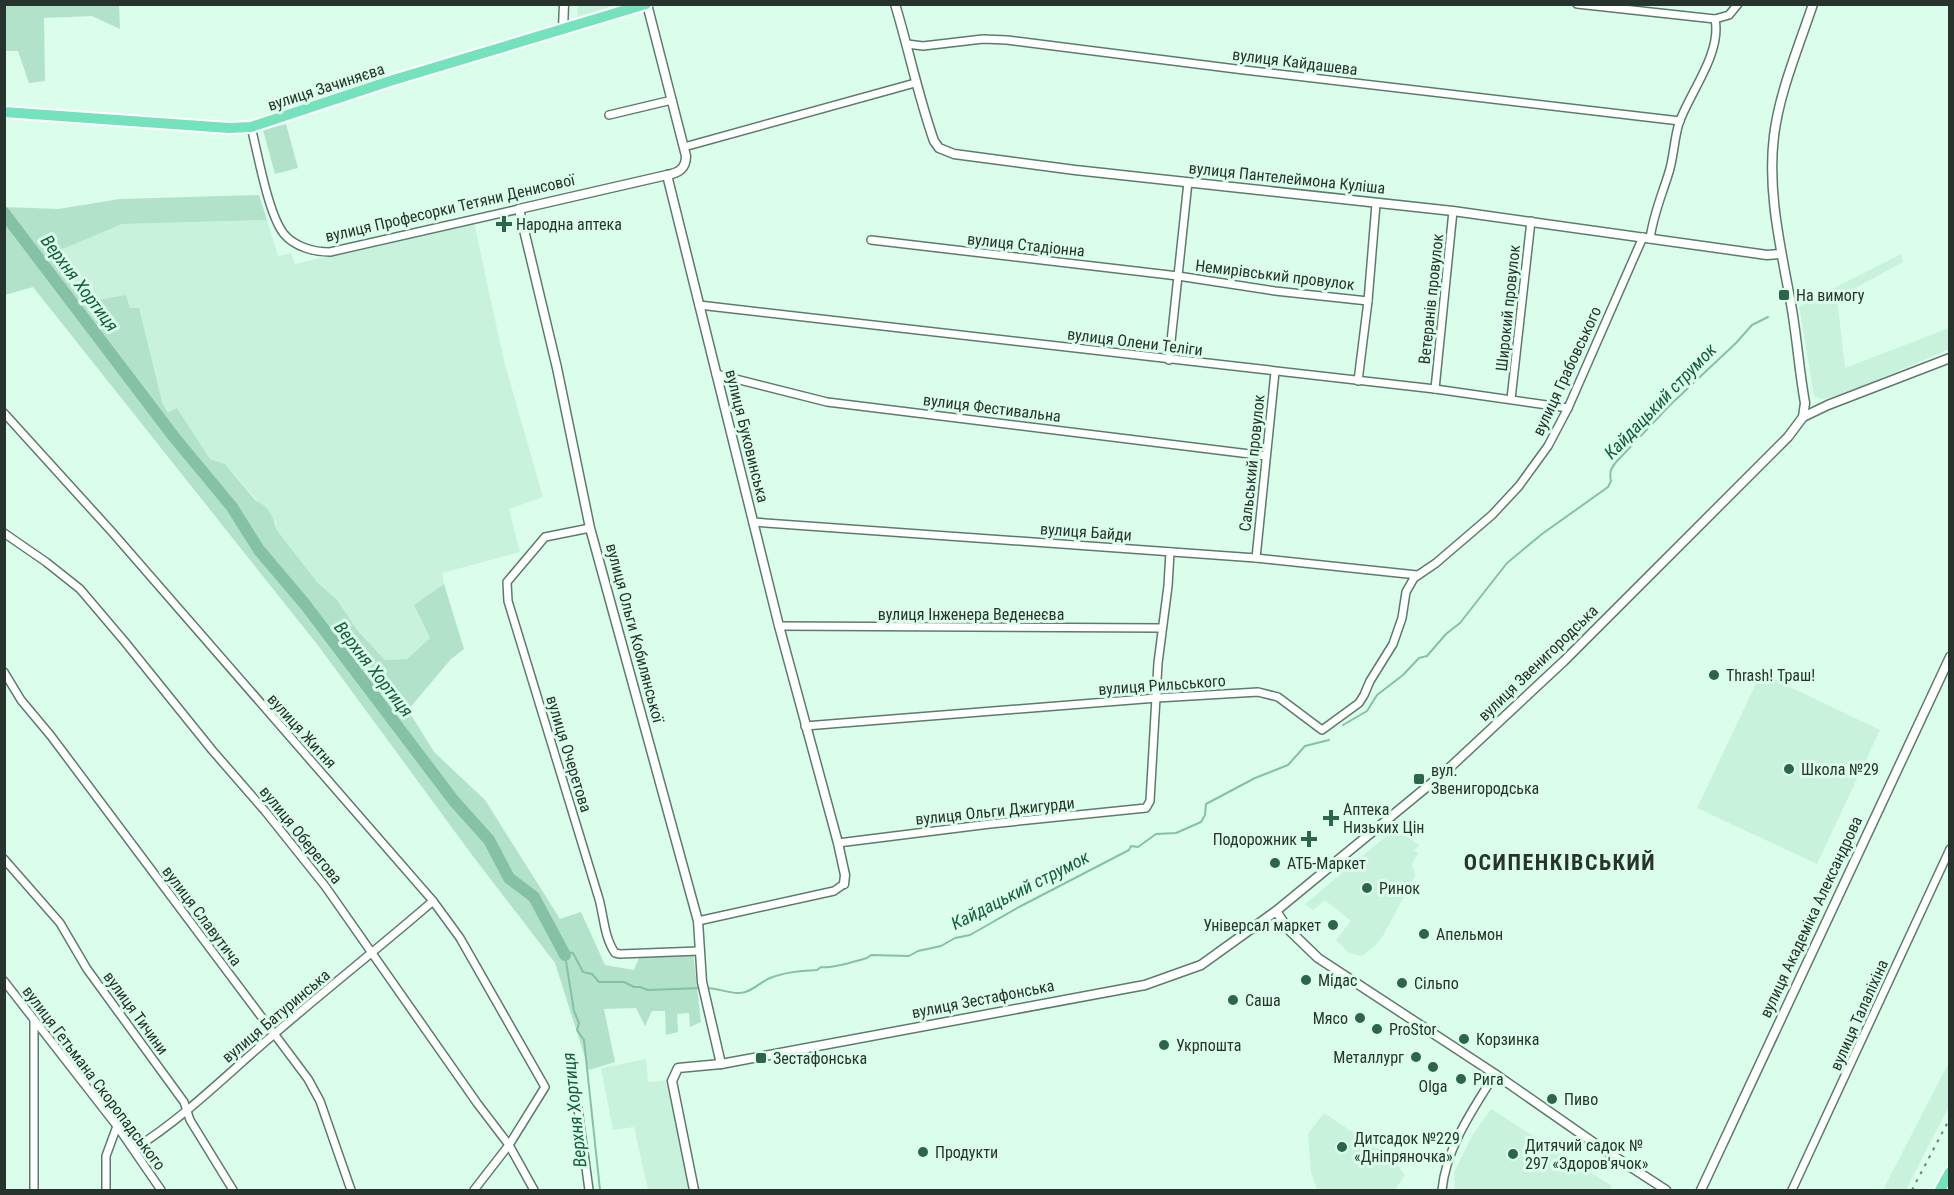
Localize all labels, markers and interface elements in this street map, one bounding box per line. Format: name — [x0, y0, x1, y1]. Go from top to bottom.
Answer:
street label: вулиця Кайдашева — [1231, 45, 1359, 79]
street label: вулиця Зачиняєва — [265, 59, 387, 115]
street label: вулиця Пантелеймона Куліша — [1188, 158, 1386, 198]
street label: вулиця Професорки Тетяни Денисової — [323, 170, 578, 246]
place label: Народна аптека — [516, 215, 622, 234]
marker: Народна аптека — [497, 217, 511, 231]
street label: вулиця Стадіонна — [966, 229, 1086, 261]
water label: Верхня Хортиця — [37, 231, 123, 335]
street label: Ветеранів провулок — [1415, 232, 1447, 365]
street label: Широкий провулок — [1492, 244, 1524, 372]
street label: Немирівський провулок — [1194, 256, 1356, 294]
place label: На вимогу — [1796, 286, 1865, 305]
marker: На вимогу — [1777, 288, 1791, 302]
street label: вулиця Грабовського — [1529, 303, 1605, 439]
street label: вулиця Олени Теліги — [1066, 324, 1204, 360]
water label: Кайдацький струмок — [1600, 339, 1721, 463]
street label: вулиця Буковинська — [721, 368, 773, 504]
street label: вулиця Фестивальна — [922, 390, 1062, 426]
street label: Сальський провулок — [1235, 393, 1269, 532]
street label: вулиця Байди — [1040, 519, 1132, 545]
street label: вулиця Ольги Кобилянської — [602, 541, 668, 726]
street label: вулиця Звенигородська — [1474, 601, 1602, 725]
street label: вулиця Інженера Веденеєва — [878, 605, 1064, 624]
water label: Верхня Хортиця — [330, 617, 418, 721]
place label: Thrash! Траш! — [1726, 666, 1815, 685]
marker: Thrash! Траш! — [1707, 668, 1721, 682]
street label: вулиця Рильського — [1098, 671, 1226, 699]
street label: вулиця Житня — [264, 690, 340, 772]
street label: вулиця Очеретова — [542, 693, 596, 815]
place label: Школа №29 — [1801, 760, 1879, 779]
place label: вул. Звенигородська — [1431, 761, 1539, 798]
marker: Школа №29 — [1782, 762, 1796, 776]
marker: вул. Звенигородська — [1412, 772, 1426, 786]
street label: вулиця Оберегова — [256, 782, 346, 888]
street label: вулиця Ольги Джигурди — [914, 793, 1076, 829]
place label: Аптека Низьких Цін — [1343, 800, 1424, 837]
marker: Аптека Низьких Цін — [1324, 811, 1338, 825]
street label: вулиця Академіка Александрова — [1756, 813, 1866, 1021]
place label: Подорожник — [1213, 830, 1297, 849]
marker: Подорожник — [1302, 832, 1316, 846]
water label: Кайдацький струмок — [947, 846, 1093, 934]
district label: ОСИПЕНКІВСЬКИЙ — [1464, 850, 1656, 875]
place label: АТБ-Маркет — [1287, 854, 1366, 873]
marker: АТБ-Маркет — [1268, 856, 1282, 870]
street label: вулиця Славутича — [158, 862, 246, 970]
place label: Ринок — [1379, 879, 1420, 898]
marker: Ринок — [1360, 881, 1374, 895]
place label: Універсал маркет — [1203, 916, 1321, 935]
marker: Універсал маркет — [1326, 918, 1340, 932]
place label: Апельмон — [1436, 925, 1503, 944]
marker: Апельмон — [1417, 927, 1431, 941]
street label: вулиця Талаліхіна — [1826, 957, 1892, 1073]
street label: вулиця Батуринська — [218, 965, 334, 1067]
street label: вулиця Тичини — [100, 968, 172, 1058]
place label: Мідас — [1318, 971, 1357, 990]
marker: Мідас — [1299, 973, 1313, 987]
place label: Сільпо — [1414, 974, 1459, 993]
street label: вулиця Зестафонська — [910, 976, 1056, 1022]
marker: Сільпо — [1395, 976, 1409, 990]
street label: вулиця Гетьмана Скоропадського — [19, 982, 169, 1174]
place label: Саша — [1245, 991, 1281, 1010]
marker: Саша — [1226, 993, 1240, 1007]
place label: Мясо — [1313, 1009, 1348, 1028]
marker: Мясо — [1353, 1011, 1367, 1025]
place label: ProStor — [1389, 1020, 1437, 1039]
marker: ProStor — [1370, 1022, 1384, 1036]
place label: Корзинка — [1476, 1030, 1539, 1049]
marker: Корзинка — [1457, 1032, 1471, 1046]
place label: Укрпошта — [1176, 1036, 1241, 1055]
marker: Укрпошта — [1157, 1038, 1171, 1052]
place label: Металлург — [1333, 1048, 1404, 1067]
place label: Зестафонська — [773, 1049, 867, 1068]
marker: Металлург — [1409, 1050, 1423, 1064]
marker: Зестафонська — [754, 1051, 768, 1065]
water label: Верхня Хортиця — [558, 1052, 590, 1168]
marker: Olga — [1426, 1060, 1440, 1074]
place label: Рига — [1473, 1070, 1504, 1089]
marker: Рига — [1454, 1072, 1468, 1086]
place label: Olga — [1419, 1077, 1447, 1096]
place label: Пиво — [1564, 1090, 1598, 1109]
marker: Пиво — [1545, 1092, 1559, 1106]
place label: Дитсадок №229 «Дніпряночка» — [1354, 1129, 1460, 1166]
place label: Дитячий садок № 297 «Здоров'ячок» — [1525, 1136, 1649, 1173]
marker: Дитсадок №229 «Дніпряночка» — [1335, 1140, 1349, 1154]
place label: Продукти — [935, 1143, 998, 1162]
marker: Продукти — [916, 1145, 930, 1159]
marker: Дитячий садок № 297 «Здоров'ячок» — [1506, 1147, 1520, 1161]

